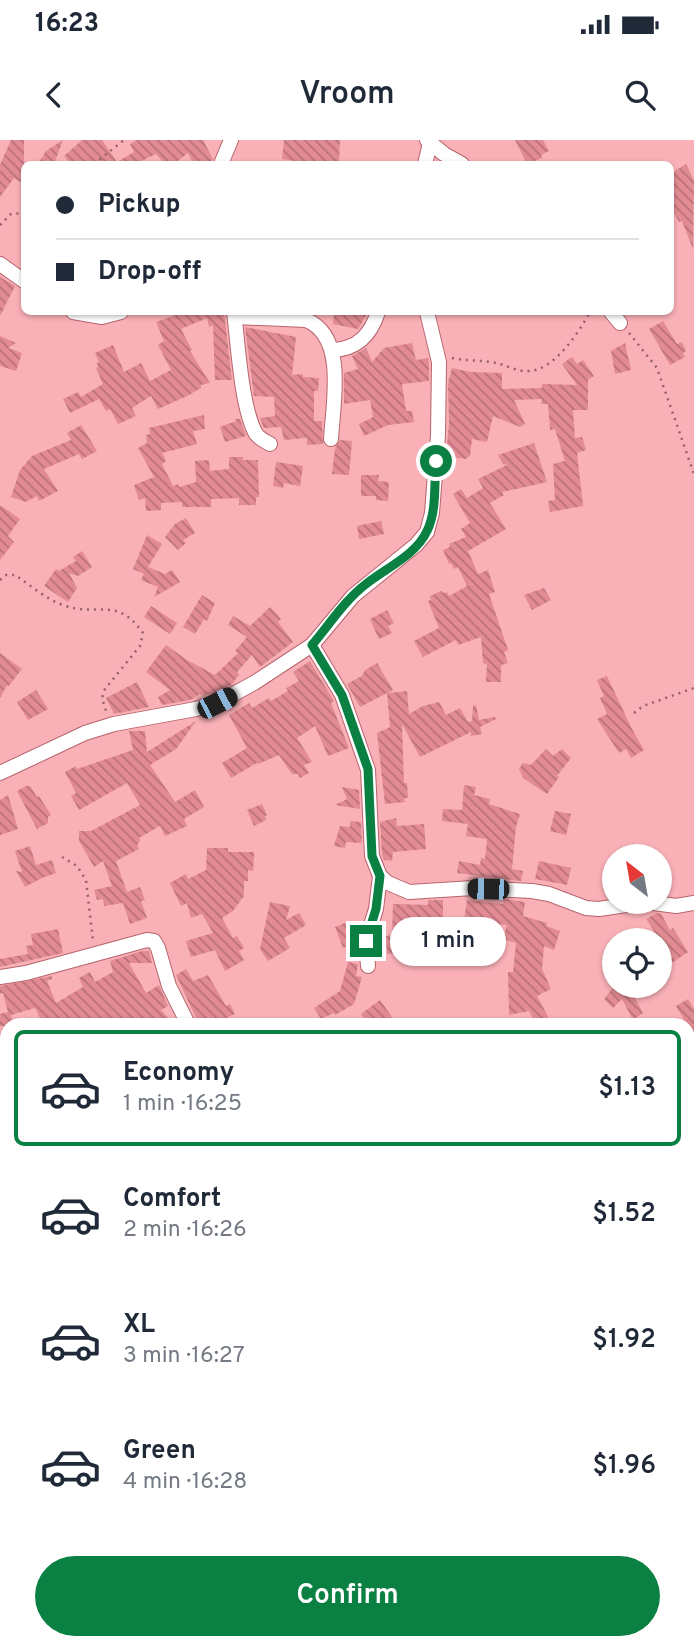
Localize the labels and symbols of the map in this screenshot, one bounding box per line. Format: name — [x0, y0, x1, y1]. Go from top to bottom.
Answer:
route start — [420, 445, 452, 477]
car — [194, 684, 241, 722]
north arrow — [602, 844, 672, 914]
car — [467, 878, 510, 900]
callout: 1 min — [390, 916, 506, 966]
route end — [350, 925, 382, 957]

